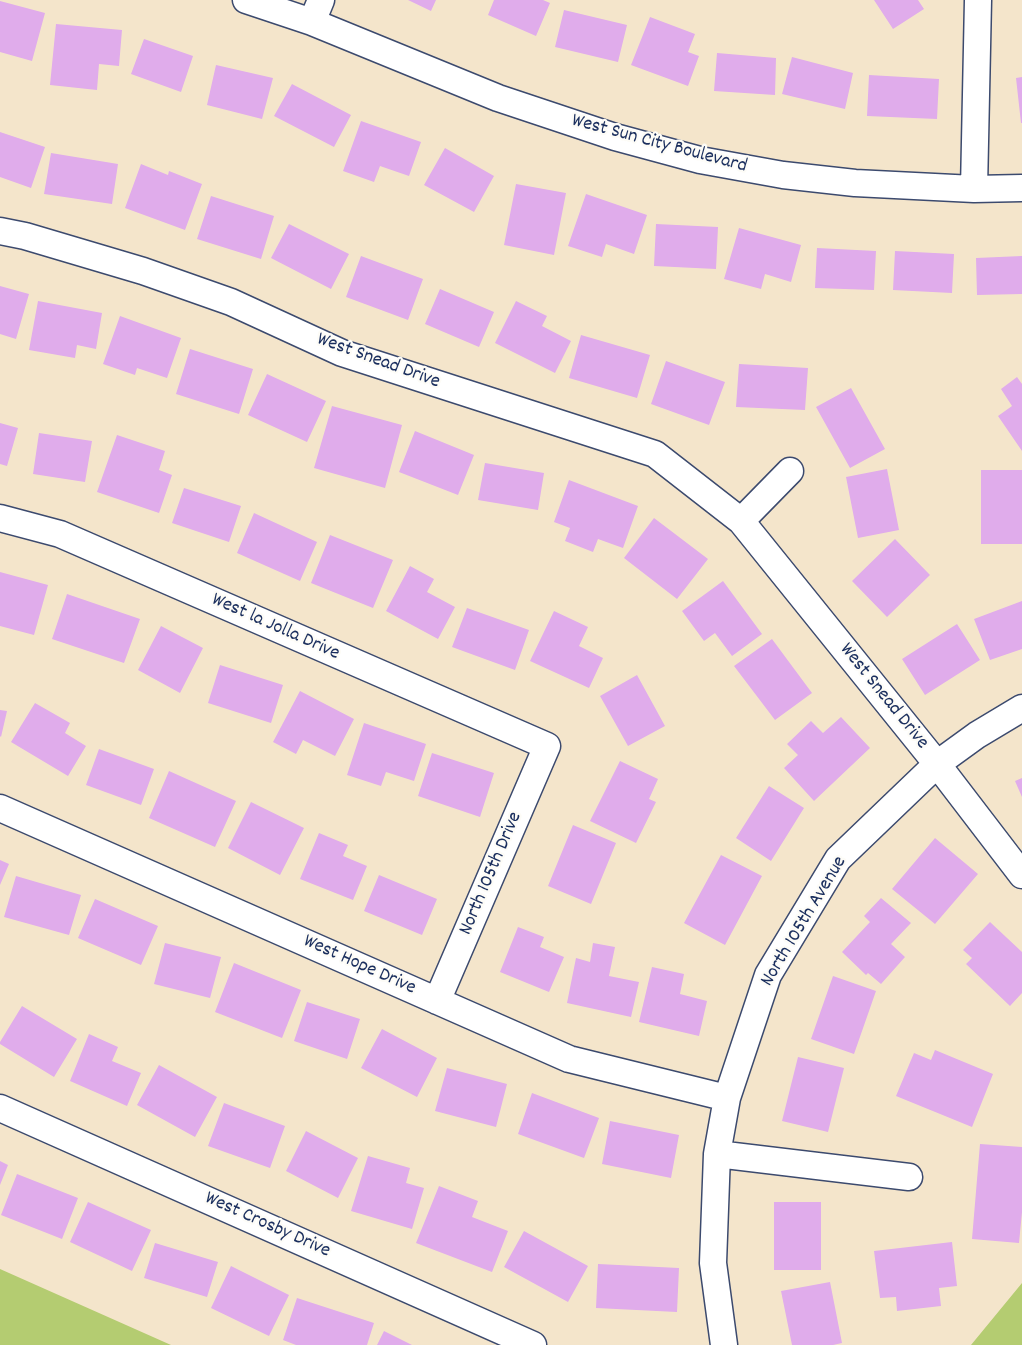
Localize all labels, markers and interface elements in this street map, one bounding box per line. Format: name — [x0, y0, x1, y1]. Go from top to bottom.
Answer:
street label: West Sun City Boulevard — [569, 110, 749, 180]
street label: West Snead Drive — [313, 329, 443, 395]
street label: West la Jolla Drive — [207, 589, 343, 667]
street label: West Snead Drive — [833, 639, 933, 755]
street label: North 105th Drive — [455, 809, 529, 939]
street label: North 105th Avenue — [757, 853, 853, 991]
street label: West Hope Drive — [299, 930, 419, 1002]
street label: West Crosby Drive — [200, 1188, 334, 1264]

